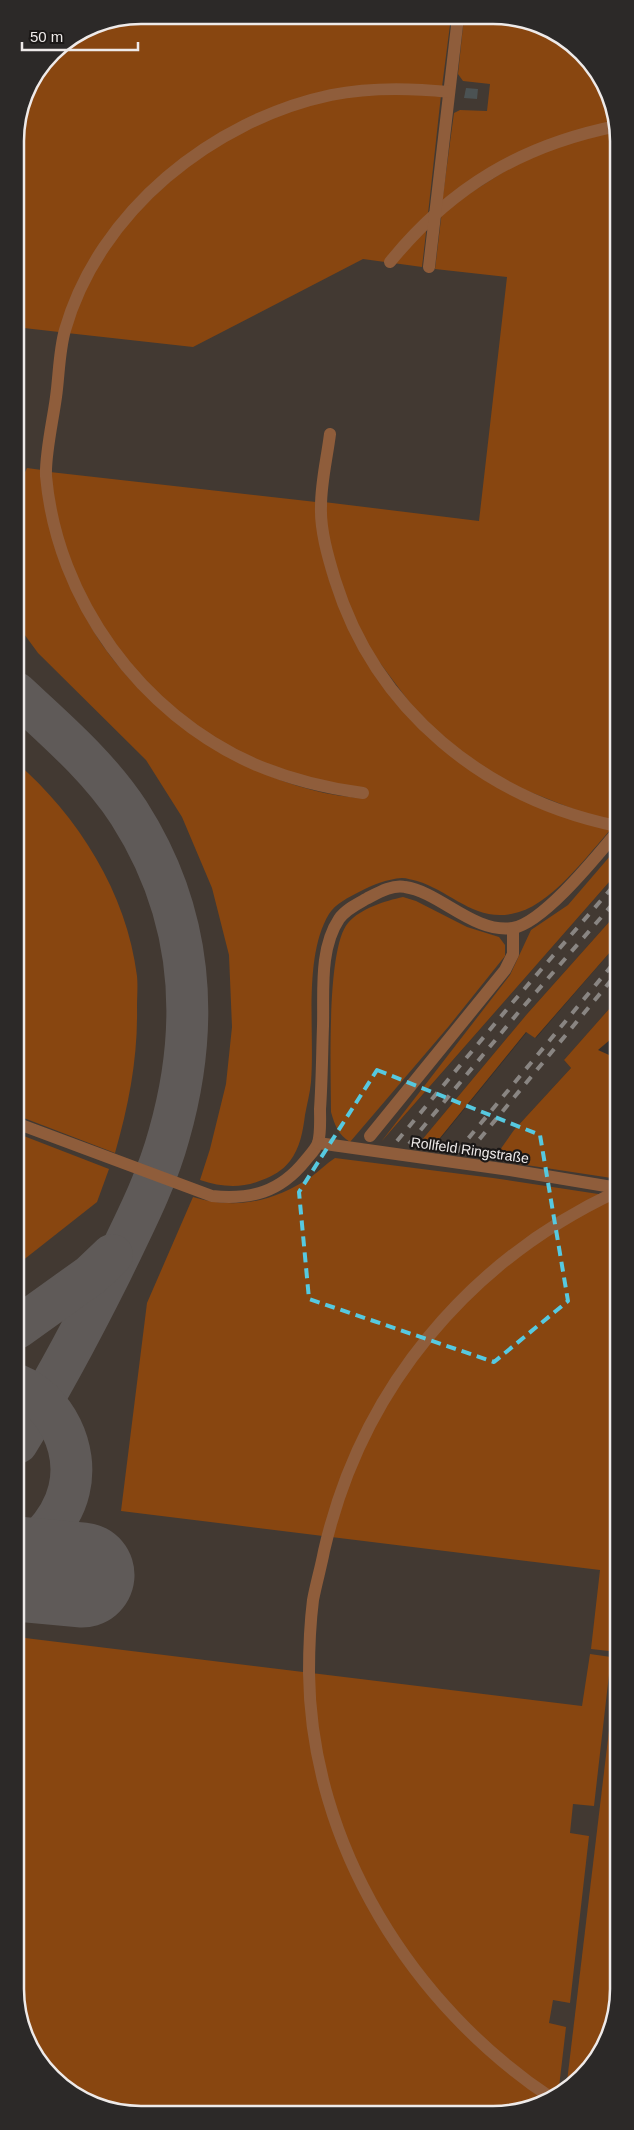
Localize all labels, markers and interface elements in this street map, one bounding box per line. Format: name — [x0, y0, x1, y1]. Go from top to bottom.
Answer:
scale bar — [22, 20, 139, 52]
text: 50 m — [30, 28, 63, 45]
street label: Rollfeld Ringstraße — [410, 1134, 530, 1166]

